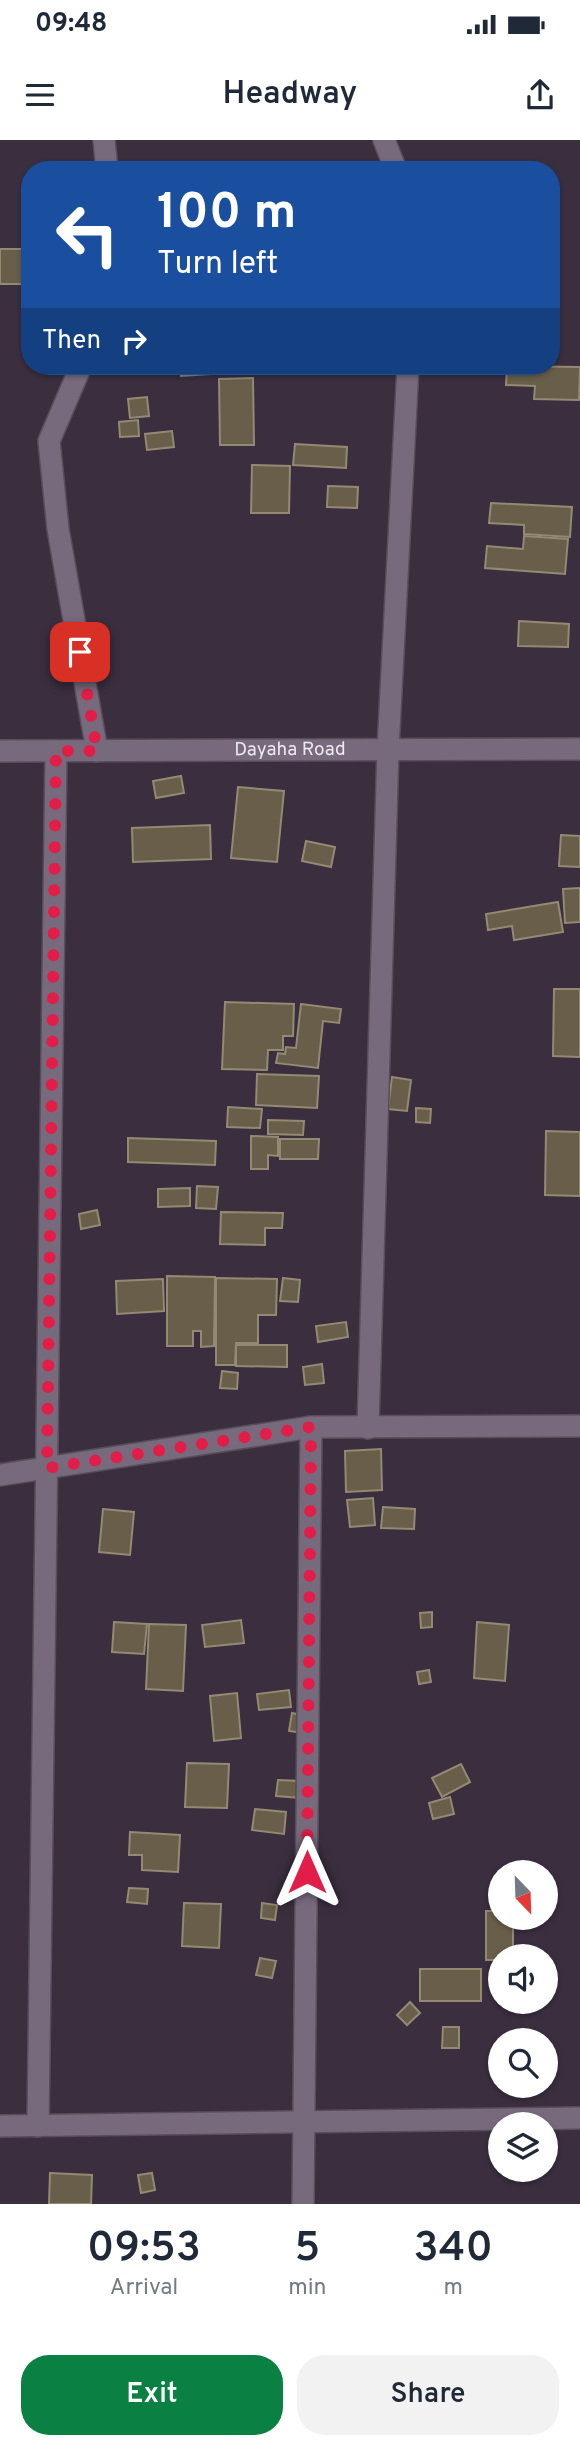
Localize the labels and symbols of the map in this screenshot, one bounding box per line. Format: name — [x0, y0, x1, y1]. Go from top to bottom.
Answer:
pin — [50, 622, 110, 682]
street label: Dayaha Road — [234, 738, 346, 762]
position arrow — [270, 1835, 344, 1909]
north arrow — [488, 1860, 558, 1930]

